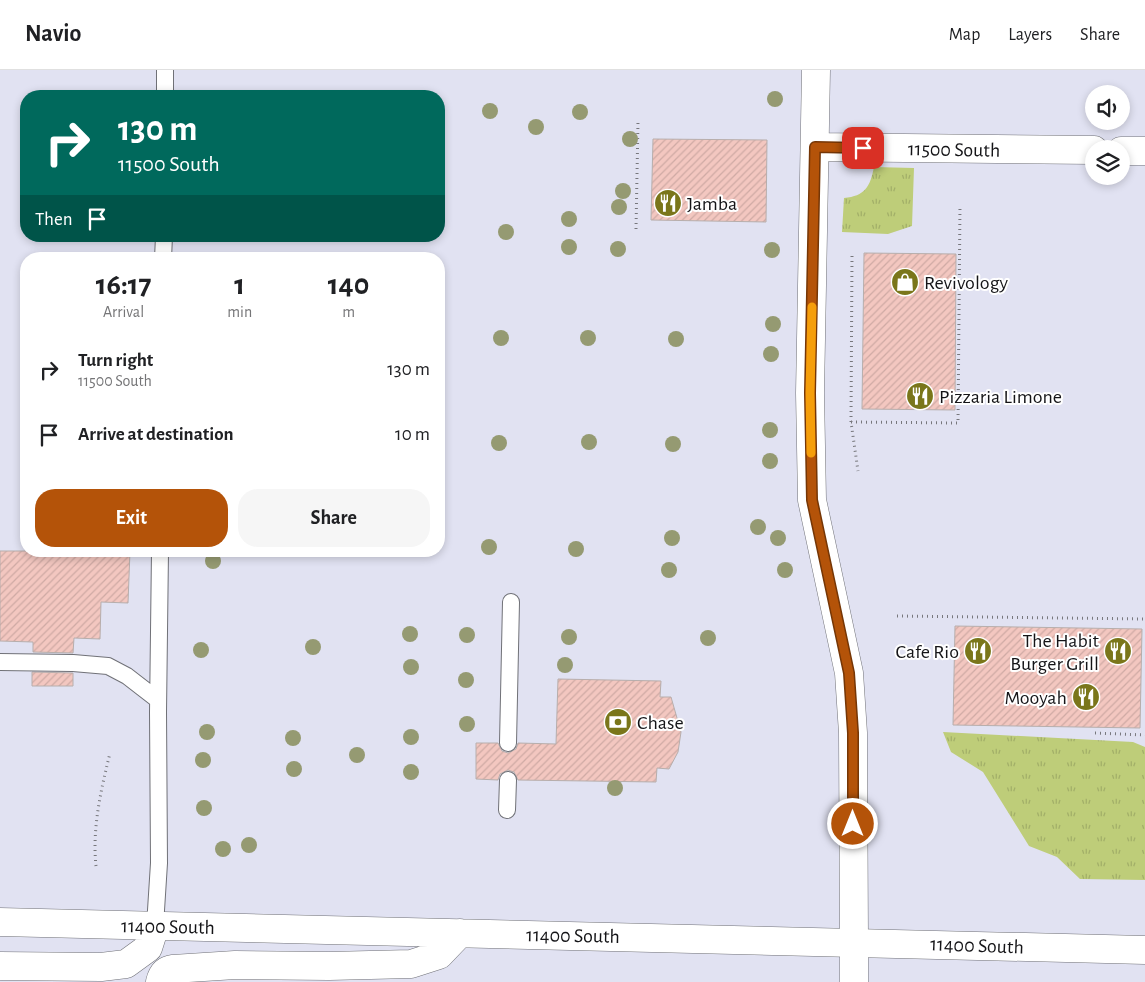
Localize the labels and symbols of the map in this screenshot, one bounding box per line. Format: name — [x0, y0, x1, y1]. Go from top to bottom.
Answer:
pin — [842, 127, 884, 169]
street label: 11500 South — [908, 139, 1000, 161]
restaurant icon: Jamba — [653, 188, 683, 218]
place label: Jamba — [687, 194, 737, 214]
shop icon: Revivology — [890, 267, 920, 297]
place label: Revivology — [924, 273, 1008, 293]
restaurant icon: Pizzaria Limone — [905, 381, 935, 411]
place label: Pizzaria Limone — [939, 387, 1062, 407]
place label: The Habit Burger Grill — [1010, 631, 1100, 674]
restaurant icon: Cafe Rio — [963, 636, 993, 666]
restaurant icon: The Habit Burger Grill — [1103, 636, 1133, 666]
place label: Cafe Rio — [896, 642, 959, 662]
restaurant icon: Mooyah — [1071, 682, 1101, 712]
place label: Mooyah — [1004, 688, 1067, 708]
bank icon: Chase — [603, 707, 633, 737]
place label: Chase — [637, 713, 684, 733]
position arrow — [826, 797, 878, 849]
street label: 11400 South — [121, 916, 215, 938]
street label: 11400 South — [526, 925, 620, 947]
street label: 11400 South — [930, 934, 1024, 958]

